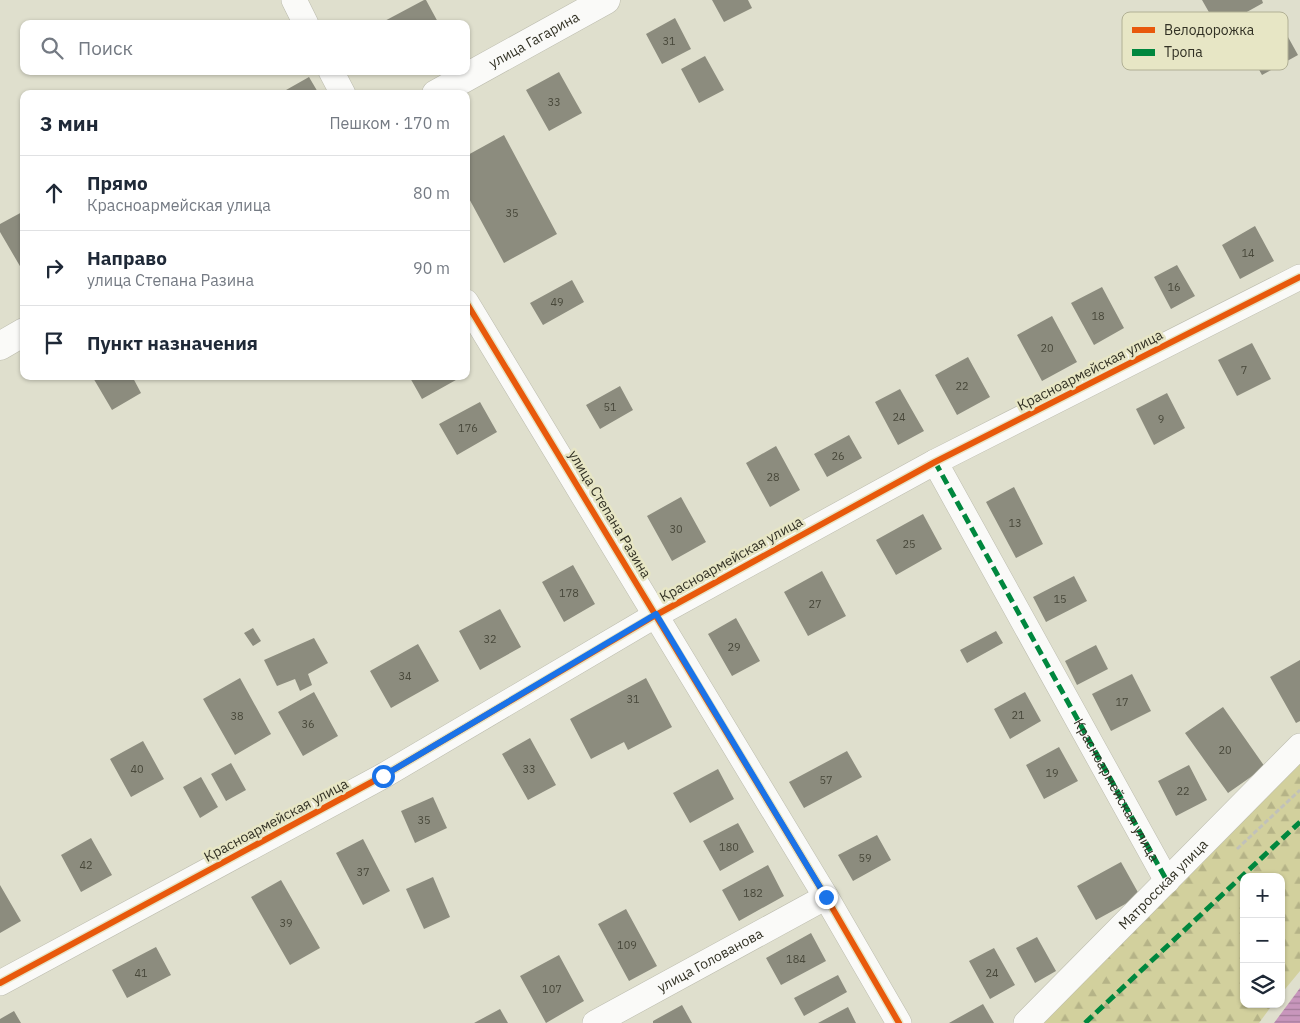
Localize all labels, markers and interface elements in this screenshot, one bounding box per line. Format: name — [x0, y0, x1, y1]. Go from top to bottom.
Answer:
street label: улица Гагарина — [486, 7, 583, 72]
legend — [1122, 12, 1288, 70]
search box — [20, 20, 470, 75]
text: Велодорожка — [1164, 21, 1255, 39]
icon: search — [38, 34, 66, 62]
house number: 31 — [662, 34, 676, 48]
text: Поиск — [78, 36, 133, 60]
text: Тропа — [1164, 43, 1203, 61]
house number: 33 — [547, 95, 561, 109]
text: 3 мин — [40, 109, 99, 137]
text: Пешком · 170 m — [329, 113, 450, 133]
text: Прямо — [87, 171, 148, 195]
icon: ahead — [40, 179, 68, 207]
text: 80 m — [413, 183, 450, 203]
text: Красноармейская улица — [87, 195, 271, 215]
house number: 35 — [505, 206, 519, 220]
text: Направо — [87, 246, 167, 270]
house number: 14 — [1241, 246, 1255, 260]
icon: right — [40, 254, 68, 282]
text: 90 m — [413, 258, 450, 278]
text: улица Степана Разина — [87, 270, 254, 290]
house number: 16 — [1167, 280, 1181, 294]
house number: 49 — [550, 295, 564, 309]
house number: 18 — [1091, 309, 1105, 323]
street label: Красноармейская улица — [1014, 325, 1166, 415]
icon: arrive — [40, 329, 68, 357]
text: Пункт назначения — [87, 331, 258, 355]
house number: 20 — [1040, 341, 1054, 355]
house number: 7 — [1241, 363, 1247, 377]
house number: 22 — [955, 379, 969, 393]
house number: 51 — [603, 400, 617, 414]
house number: 24 — [892, 410, 906, 424]
house number: 9 — [1158, 412, 1164, 426]
house number: 176 — [458, 421, 478, 435]
street label: улица Степана Разина — [565, 447, 656, 582]
house number: 26 — [831, 449, 845, 463]
house number: 28 — [766, 470, 780, 484]
street label: Красноармейская улица — [656, 512, 806, 606]
house number: 13 — [1008, 516, 1022, 530]
house number: 30 — [669, 522, 683, 536]
house number: 25 — [902, 537, 916, 551]
house number: 178 — [559, 586, 579, 600]
house number: 15 — [1053, 592, 1067, 606]
house number: 27 — [808, 597, 822, 611]
house number: 32 — [483, 632, 497, 646]
house number: 29 — [727, 640, 741, 654]
house number: 34 — [398, 669, 412, 683]
house number: 31 — [626, 692, 640, 706]
house number: 17 — [1115, 695, 1129, 709]
house number: 21 — [1011, 708, 1025, 722]
house number: 38 — [230, 709, 244, 723]
street label: Красноармейская улица — [1070, 715, 1164, 865]
house number: 36 — [301, 717, 315, 731]
house number: 20 — [1218, 743, 1232, 757]
house number: 40 — [130, 762, 144, 776]
house number: 33 — [522, 762, 536, 776]
route start — [372, 765, 395, 788]
house number: 19 — [1045, 766, 1059, 780]
house number: 57 — [819, 773, 833, 787]
street label: Красноармейская улица — [201, 774, 352, 866]
house number: 22 — [1176, 784, 1190, 798]
house number: 35 — [417, 813, 431, 827]
street label: Матросская улица — [1115, 835, 1212, 933]
house number: 180 — [719, 840, 739, 854]
house number: 59 — [858, 851, 872, 865]
house number: 42 — [79, 858, 93, 872]
house number: 37 — [356, 865, 370, 879]
map controls — [1240, 873, 1285, 1008]
button: + — [1240, 873, 1285, 918]
house number: 182 — [743, 886, 763, 900]
route end — [815, 886, 838, 909]
house number: 39 — [279, 916, 293, 930]
button: − — [1240, 918, 1285, 963]
street label: улица Голованова — [654, 924, 766, 996]
house number: 109 — [617, 938, 637, 952]
house number: 184 — [786, 952, 806, 966]
button: layers — [1240, 963, 1285, 1008]
house number: 41 — [134, 966, 148, 980]
house number: 24 — [985, 966, 999, 980]
house number: 107 — [542, 982, 562, 996]

